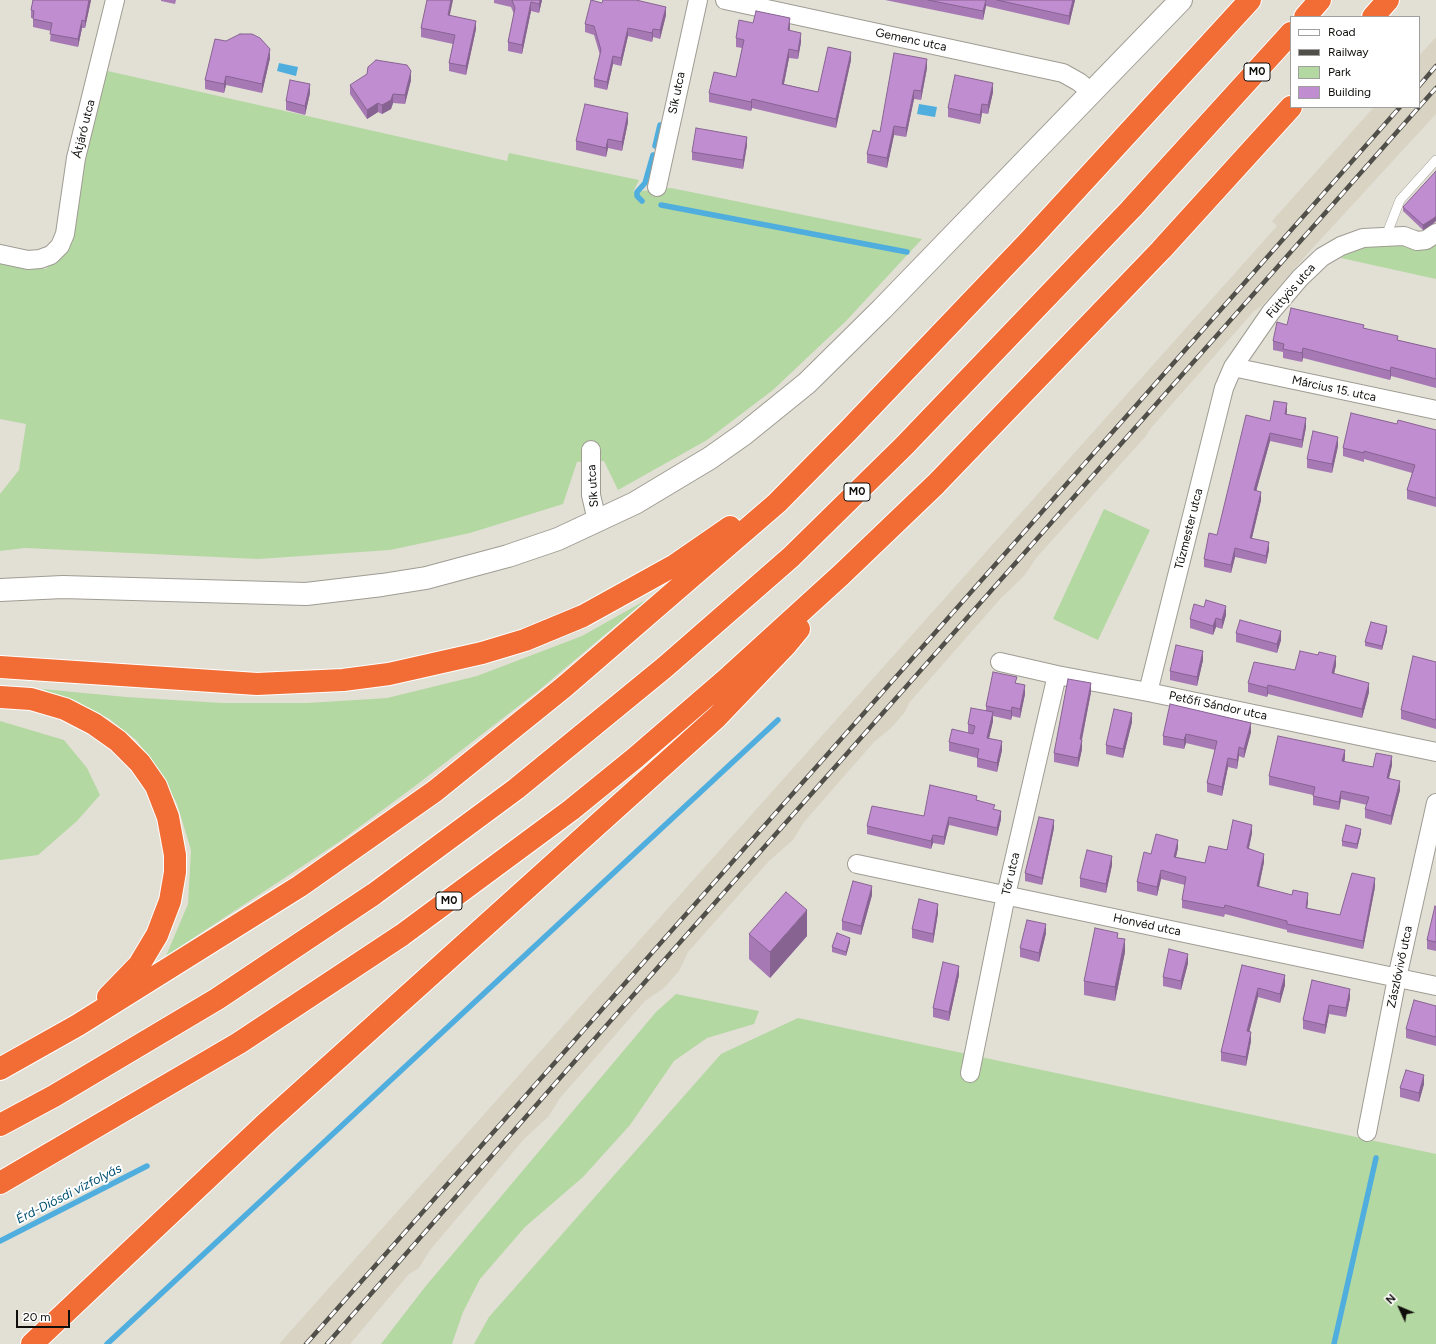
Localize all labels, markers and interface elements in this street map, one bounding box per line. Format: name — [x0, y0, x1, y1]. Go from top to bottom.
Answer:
legend — [1290, 16, 1420, 108]
street label: Gemenc utca — [874, 25, 948, 55]
text: Road — [1328, 25, 1356, 39]
text: Railway — [1328, 45, 1369, 59]
road number: M0 — [1244, 63, 1270, 81]
text: Park — [1328, 65, 1351, 79]
street label: Sík utca — [666, 71, 688, 115]
text: Building — [1328, 85, 1371, 99]
street label: Átjáró utca — [70, 98, 98, 160]
street label: Füttyös utca — [1263, 261, 1319, 321]
street label: Március 15. utca — [1290, 373, 1378, 405]
street label: Sík utca — [584, 464, 602, 508]
road number: M0 — [844, 483, 870, 501]
street label: Tűzmester utca — [1172, 487, 1206, 571]
street label: Petőfi Sándor utca — [1168, 689, 1268, 723]
street label: Tőr utca — [999, 851, 1023, 897]
road number: M0 — [436, 892, 462, 910]
street label: Honvéd utca — [1112, 911, 1182, 939]
street label: Zászlóvivő utca — [1384, 925, 1416, 1009]
water label: Érd-Diósdi vízfolyás — [14, 1161, 124, 1227]
north arrow — [1380, 1288, 1420, 1328]
text: N — [1383, 1292, 1399, 1307]
scale bar — [18, 1302, 72, 1328]
text: 20 m — [23, 1310, 51, 1324]

